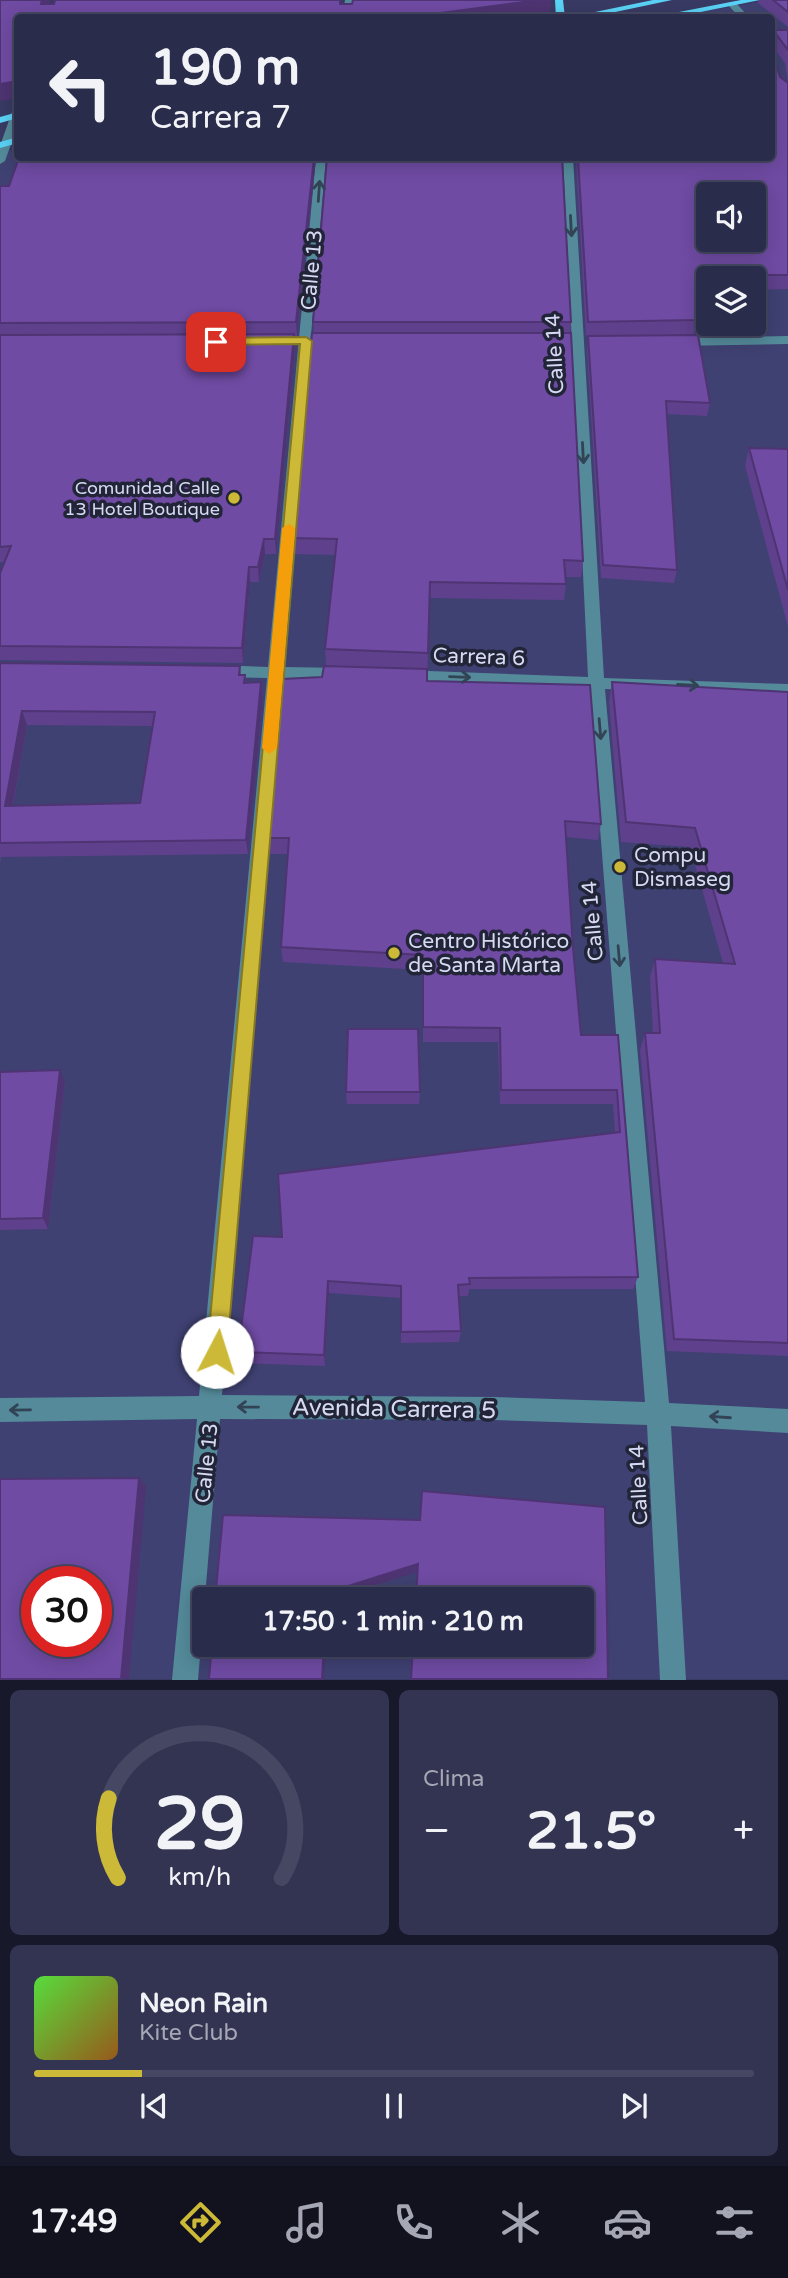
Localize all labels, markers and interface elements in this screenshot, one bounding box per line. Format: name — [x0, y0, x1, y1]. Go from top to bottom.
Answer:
text: 190 m — [150, 39, 300, 98]
icon: left — [35, 42, 126, 133]
text: Carrera 7 — [150, 99, 291, 137]
one-way arrow — [313, 180, 326, 203]
map controls — [696, 182, 766, 336]
button: sound — [696, 182, 766, 252]
one-way arrow — [565, 214, 578, 237]
street label: Calle 13 — [296, 229, 328, 311]
button: layers — [696, 266, 766, 336]
pin — [186, 312, 246, 372]
street label: Calle 14 — [540, 313, 570, 395]
icon: arrive — [197, 323, 235, 361]
one-way arrow — [577, 441, 590, 464]
place label: Comunidad Calle 13 Hotel Boutique — [64, 477, 220, 520]
marker: Comunidad Calle 13 Hotel Boutique — [226, 490, 242, 506]
street label: Carrera 6 — [432, 643, 526, 671]
one-way arrow — [448, 671, 471, 684]
one-way arrow — [676, 679, 699, 692]
one-way arrow — [594, 717, 607, 740]
place label: Compu Dismaseg — [634, 843, 731, 892]
marker: Compu Dismaseg — [612, 859, 628, 875]
street label: Calle 14 — [577, 880, 609, 962]
place label: Centro Histórico de Santa Marta — [408, 929, 569, 978]
one-way arrow — [613, 944, 626, 966]
marker: Centro Histórico de Santa Marta — [386, 945, 402, 961]
position arrow — [180, 1315, 254, 1389]
street label: Avenida Carrera 5 — [292, 1393, 496, 1425]
one-way arrow — [236, 1400, 259, 1414]
one-way arrow — [9, 1403, 32, 1416]
one-way arrow — [709, 1410, 732, 1423]
street label: Calle 13 — [190, 1422, 224, 1504]
street label: Calle 14 — [624, 1444, 654, 1526]
speed limit sign: 30 — [21, 1566, 112, 1657]
text: 17:50 · 1 min · 210 m — [262, 1606, 524, 1637]
text: Clima — [423, 1765, 484, 1793]
text: 29 — [154, 1782, 245, 1870]
text: 21.5° — [526, 1800, 656, 1863]
text: − — [423, 1808, 450, 1854]
text: + — [733, 1808, 754, 1854]
text: km/h — [168, 1862, 231, 1892]
text: Neon Rain — [139, 1988, 268, 2019]
text: Kite Club — [139, 2019, 238, 2047]
icon: previous — [135, 2087, 173, 2125]
icon: pause — [375, 2087, 413, 2125]
icon: next — [615, 2087, 653, 2125]
icon: directions — [176, 2198, 225, 2247]
icon: music — [282, 2198, 331, 2247]
icon: phone — [389, 2198, 438, 2247]
icon: climate — [496, 2198, 545, 2247]
icon: car — [603, 2198, 652, 2247]
icon: filters — [710, 2198, 759, 2247]
text: 17:49 — [29, 2203, 118, 2241]

